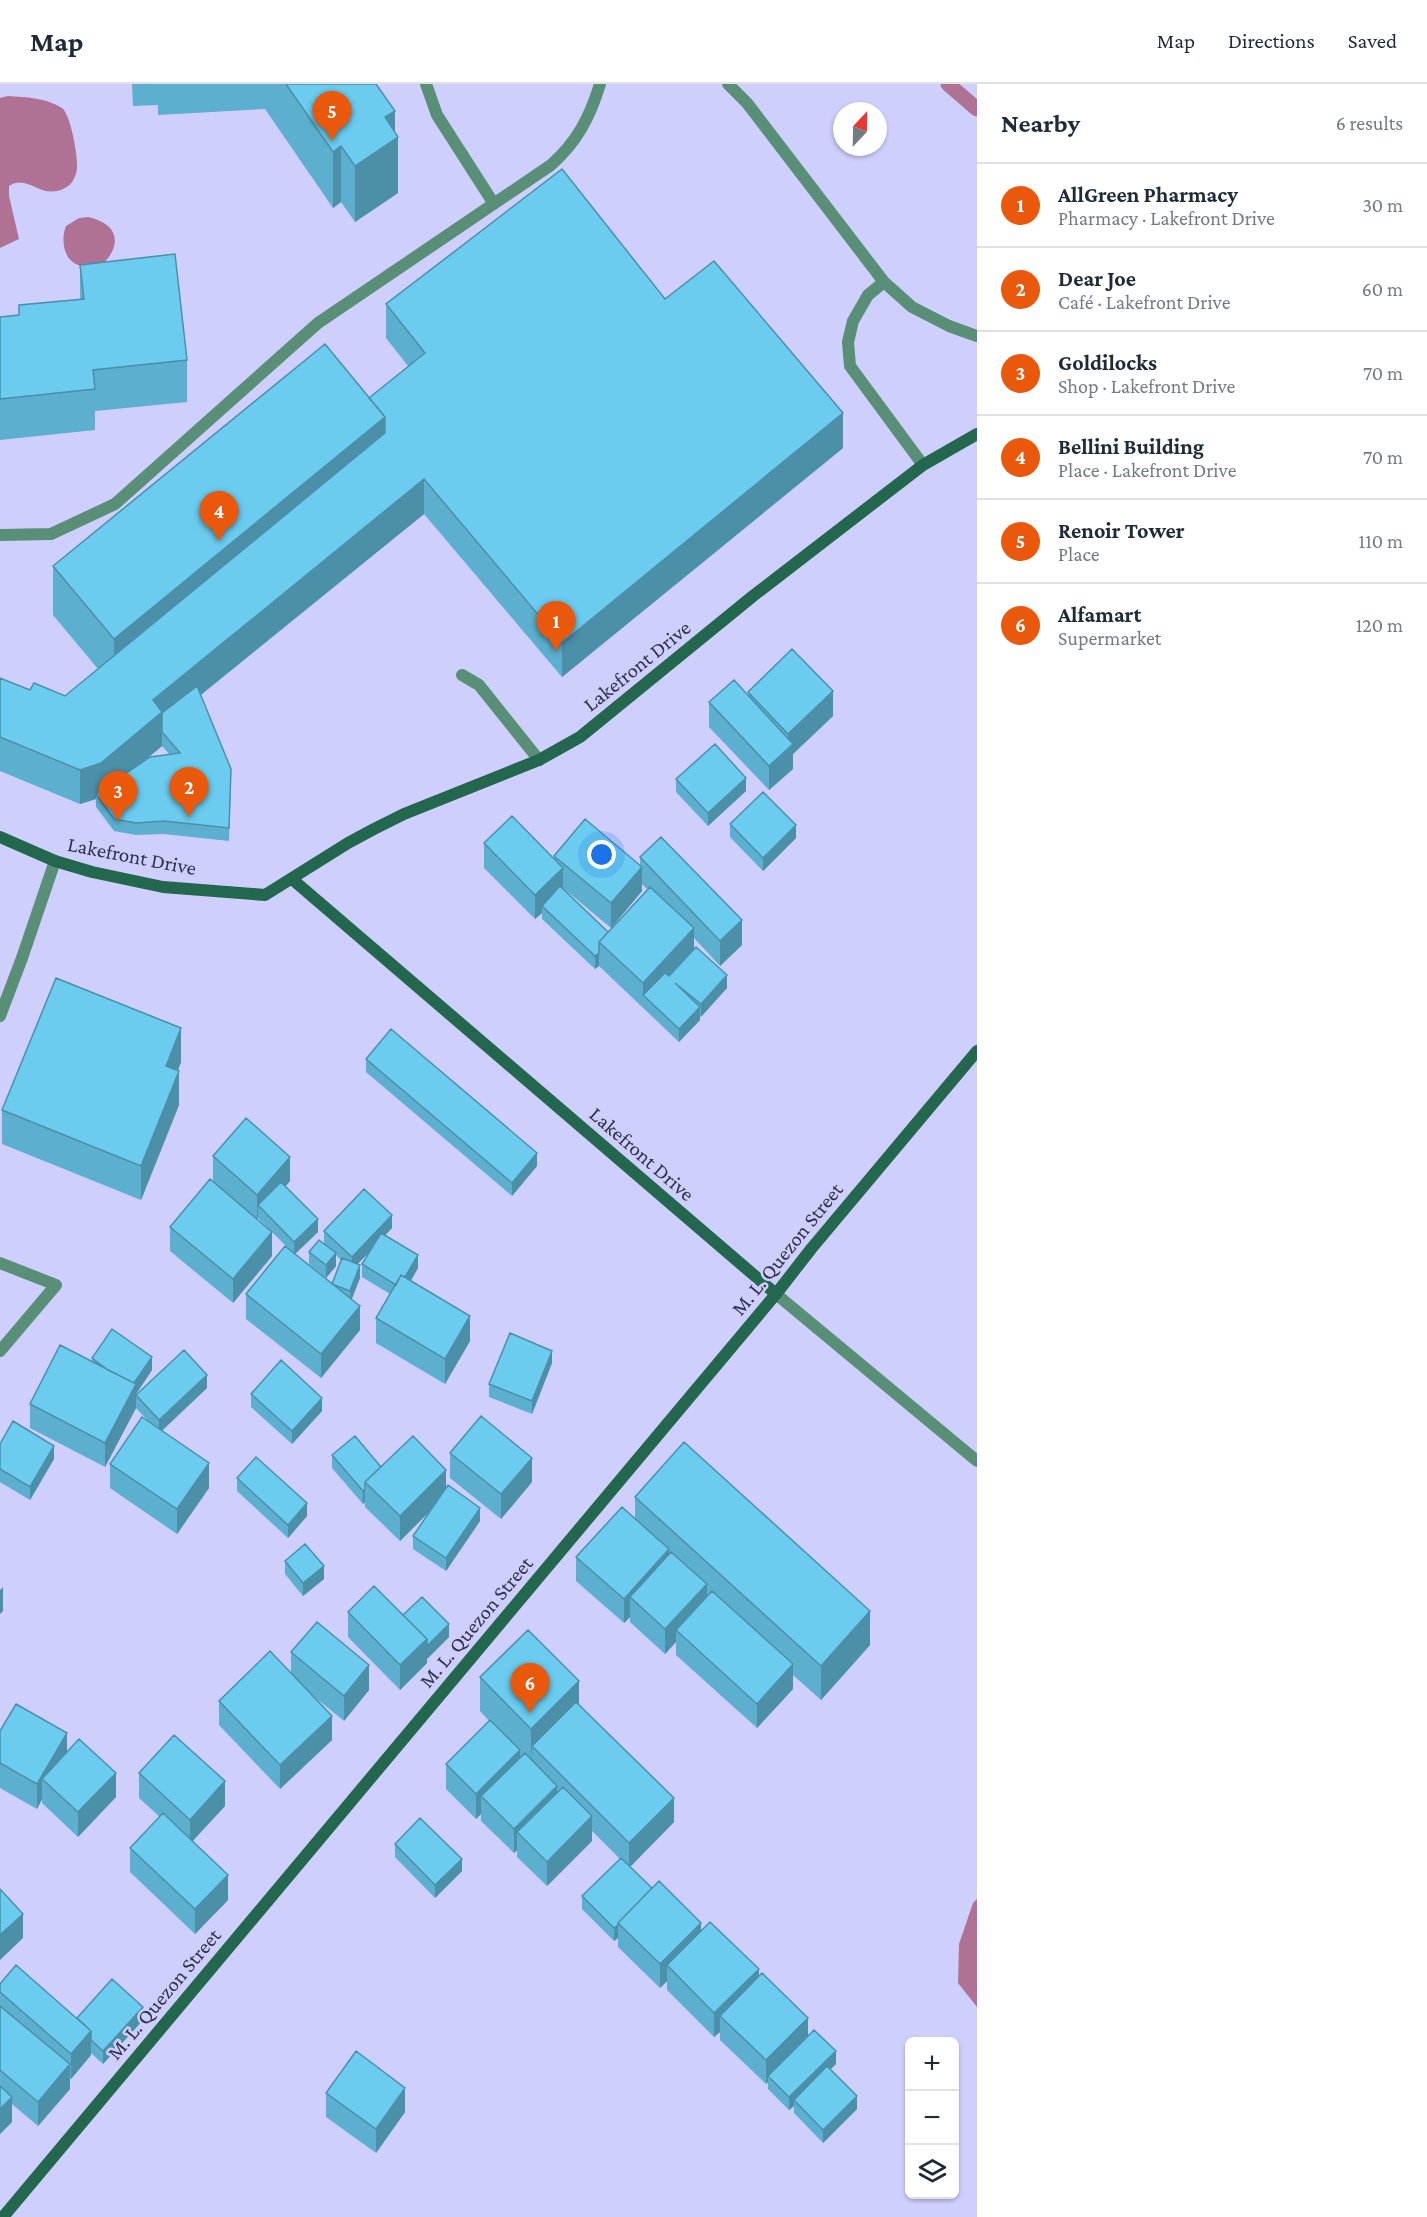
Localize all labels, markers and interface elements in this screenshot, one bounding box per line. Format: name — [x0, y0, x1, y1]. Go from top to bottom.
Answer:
text: Map — [30, 26, 83, 57]
text: Map — [1157, 29, 1195, 53]
text: Directions — [1228, 29, 1315, 53]
text: Saved — [1348, 29, 1397, 53]
pin: 5 — [312, 92, 352, 141]
north arrow — [833, 102, 887, 156]
text: Nearby — [1001, 109, 1080, 138]
text: 6 results — [1336, 112, 1403, 134]
text: AllGreen Pharmacy — [1058, 182, 1238, 207]
text: 1 — [1017, 194, 1024, 216]
text: 30 m — [1362, 194, 1403, 216]
text: Pharmacy · Lakefront Drive — [1058, 207, 1275, 229]
text: Dear Joe — [1058, 266, 1136, 291]
text: 2 — [1015, 278, 1026, 300]
text: 60 m — [1362, 278, 1403, 300]
text: Café · Lakefront Drive — [1058, 291, 1230, 313]
text: Goldilocks — [1058, 350, 1157, 375]
text: 3 — [1016, 362, 1025, 384]
text: 70 m — [1363, 362, 1403, 384]
text: Shop · Lakefront Drive — [1058, 375, 1235, 397]
text: Bellini Building — [1058, 434, 1204, 459]
text: 4 — [1015, 446, 1026, 468]
text: 70 m — [1363, 446, 1403, 468]
text: Place · Lakefront Drive — [1058, 459, 1236, 481]
pin: 4 — [200, 492, 238, 541]
text: Renoir Tower — [1058, 518, 1185, 543]
text: 5 — [1016, 530, 1025, 552]
text: 110 m — [1359, 530, 1403, 552]
text: Place — [1058, 543, 1100, 565]
pin: 1 — [536, 602, 576, 651]
text: Alfamart — [1058, 602, 1141, 627]
text: 6 — [1015, 614, 1026, 636]
text: 120 m — [1356, 614, 1403, 636]
street label: Lakefront Drive — [579, 616, 695, 716]
text: Supermarket — [1058, 627, 1161, 649]
pin: 2 — [170, 768, 208, 817]
pin: 3 — [98, 772, 138, 821]
street label: Lakefront Drive — [66, 832, 198, 880]
your location — [587, 840, 616, 869]
street label: Lakefront Drive — [585, 1102, 699, 1206]
street label: M. L. Quezon Street — [726, 1177, 848, 1320]
street label: M. L. Quezon Street — [414, 1551, 538, 1692]
pin: 6 — [510, 1664, 550, 1713]
street label: M. L. Quezon Street — [102, 1923, 226, 2064]
map controls — [905, 2037, 959, 2199]
button: + — [905, 2037, 959, 2091]
button: − — [905, 2091, 959, 2145]
button: layers — [905, 2145, 959, 2199]

